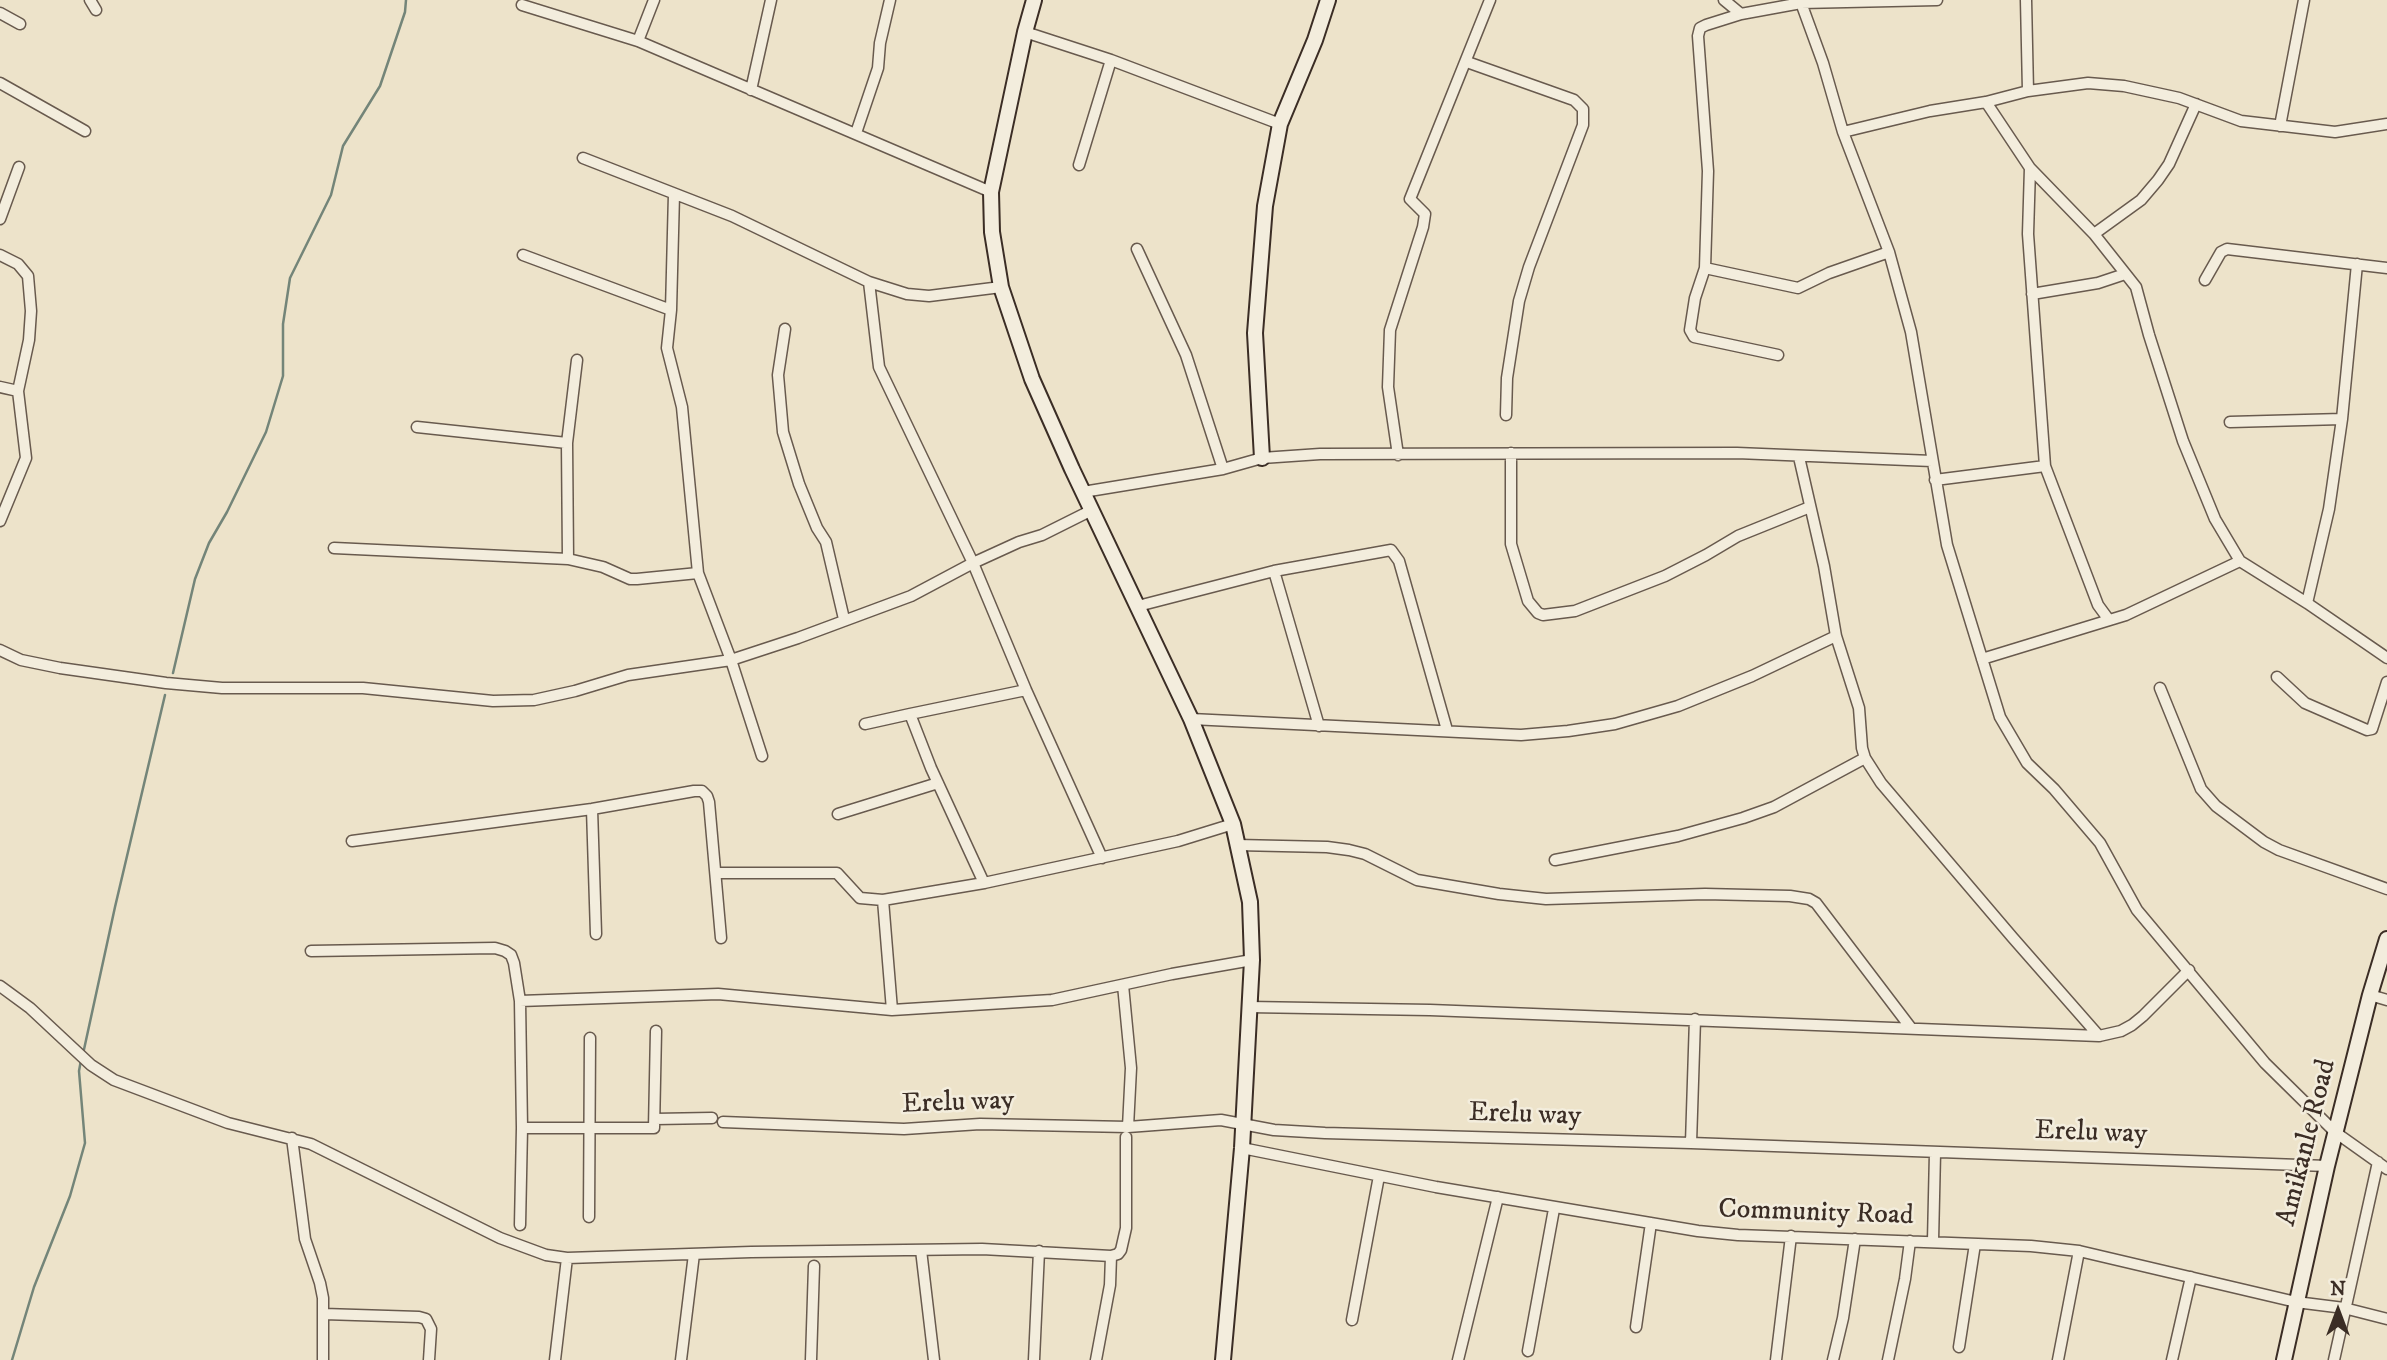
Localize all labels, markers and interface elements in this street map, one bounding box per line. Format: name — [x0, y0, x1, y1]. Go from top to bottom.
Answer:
street label: Amikanle Road — [2271, 1056, 2345, 1230]
street label: Erelu way — [901, 1085, 1015, 1123]
street label: Erelu way — [1468, 1097, 1582, 1135]
street label: Erelu way — [2034, 1115, 2148, 1153]
street label: Community Road — [1718, 1194, 1914, 1234]
north arrow — [2303, 1276, 2373, 1346]
text: N — [2330, 1278, 2346, 1301]

